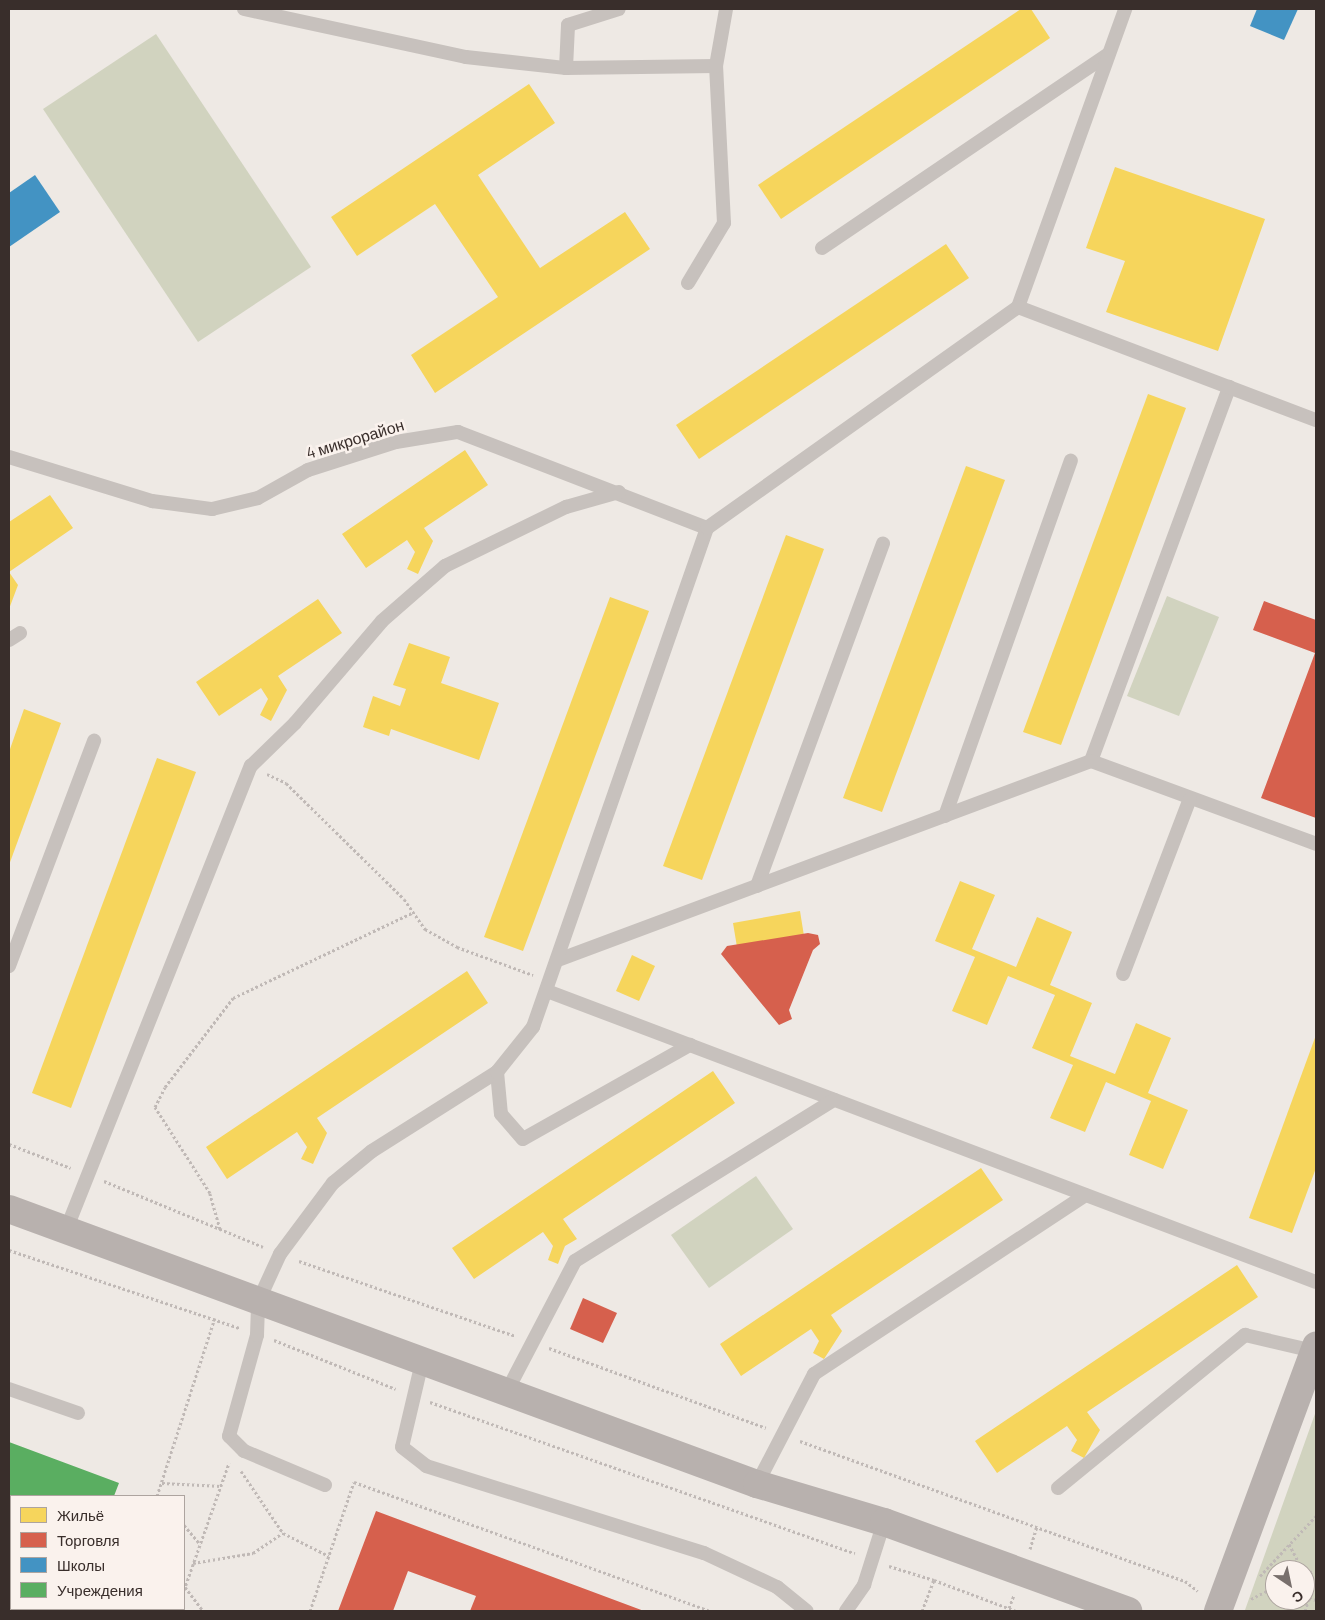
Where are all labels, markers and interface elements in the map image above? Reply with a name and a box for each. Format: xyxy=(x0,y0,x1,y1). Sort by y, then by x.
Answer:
street label: 4 микрорайон xyxy=(304,415,406,463)
legend xyxy=(10,1495,185,1610)
text: Жильё xyxy=(57,1506,104,1524)
text: Торговля xyxy=(57,1531,120,1549)
text: Школы xyxy=(57,1556,105,1574)
north arrow xyxy=(1265,1560,1315,1610)
text: Учреждения xyxy=(57,1581,143,1599)
text: С xyxy=(1289,1587,1307,1607)

